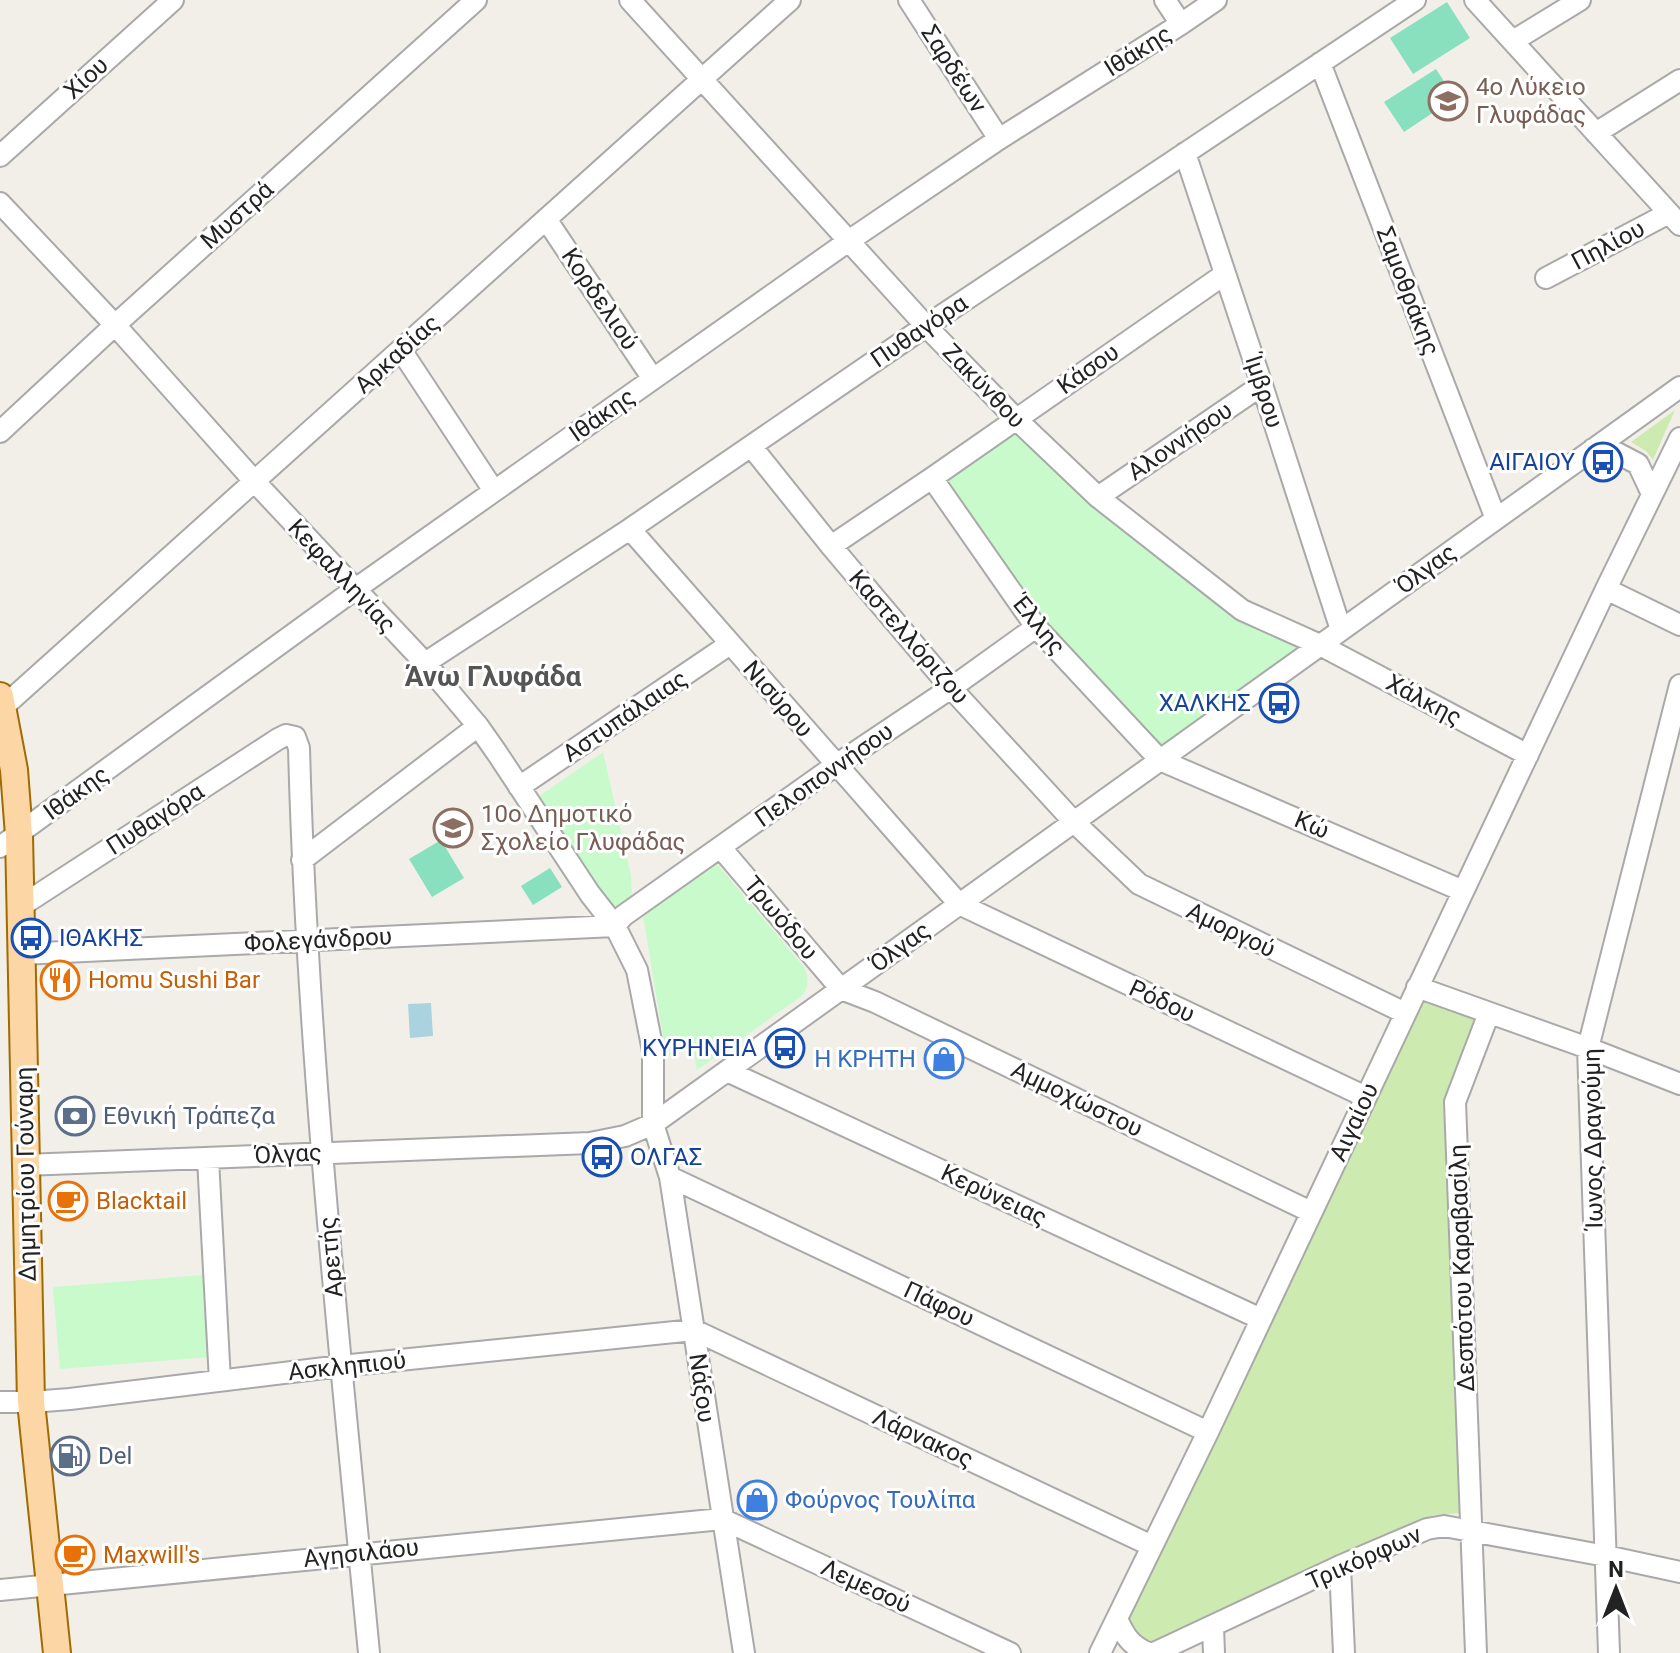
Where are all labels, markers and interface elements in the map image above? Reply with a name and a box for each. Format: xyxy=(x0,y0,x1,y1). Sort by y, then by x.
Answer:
street label: Σαρδέων xyxy=(915,20,993,118)
street label: Ιθάκης xyxy=(1099,20,1177,82)
street label: Χίου xyxy=(58,51,114,105)
place label: 4ο Λύκειο Γλυφάδας xyxy=(1476,73,1586,129)
school or university icon: 4ο Λύκειο Γλυφάδας xyxy=(1427,80,1469,122)
street label: Μυστρά xyxy=(195,175,279,255)
street label: Πηλίου xyxy=(1567,214,1649,276)
street label: Σαμοθράκης xyxy=(1371,223,1445,359)
street label: Κορδελιού xyxy=(556,243,644,355)
street label: Πυθαγόρα xyxy=(865,288,973,373)
street label: Αρκαδίας xyxy=(349,309,445,399)
street label: Ζακύνθου xyxy=(937,338,1031,434)
street label: Κάσου xyxy=(1052,338,1124,400)
street label: Ίμβρου xyxy=(1238,349,1289,431)
street label: Ιθάκης xyxy=(564,382,640,448)
street label: Αλοννήσου xyxy=(1122,396,1238,486)
bus stop icon: ΑΙΓΑΙΟΥ xyxy=(1582,441,1624,483)
place label: ΑΙΓΑΙΟΥ xyxy=(1489,448,1576,476)
street label: Κεφαλληνίας xyxy=(282,513,402,639)
street label: Όλγας xyxy=(1390,538,1462,601)
street label: Καστελλόριζου xyxy=(843,564,975,710)
street label: Έλλης xyxy=(1005,588,1071,660)
street label: Νισύρου xyxy=(737,655,819,743)
district label: Άνω Γλυφάδα xyxy=(405,660,582,693)
street label: Αστυπάλαιας xyxy=(558,664,692,768)
street label: Χάλκης xyxy=(1381,669,1467,731)
bus stop icon: ΧΑΛΚΗΣ xyxy=(1258,682,1300,724)
place label: ΧΑΛΚΗΣ xyxy=(1159,689,1251,717)
street label: Πελοποννήσου xyxy=(750,717,898,833)
street label: Ιθάκης xyxy=(38,760,114,826)
street label: Πυθαγόρα xyxy=(101,777,209,861)
place label: 10o Δημοτικό Σχολείο Γλυφάδας xyxy=(481,800,686,856)
street label: Κώ xyxy=(1291,805,1333,845)
school or university icon: 10o Δημοτικό Σχολείο Γλυφάδας xyxy=(432,807,474,849)
street label: Τρωόδου xyxy=(738,871,824,965)
street label: Αμοργού xyxy=(1182,897,1280,963)
street label: Όλγας xyxy=(864,916,936,979)
bus stop icon: ΙΘΑΚΗΣ xyxy=(10,917,52,959)
street label: Φολεγάνδρου xyxy=(243,922,393,958)
place label: ΙΘΑΚΗΣ xyxy=(59,924,143,952)
restaurant icon: Homu Sushi Bar xyxy=(39,959,81,1001)
place label: Homu Sushi Bar xyxy=(88,966,260,994)
street label: Ρόδου xyxy=(1125,974,1199,1028)
bus stop icon: ΚΥΡΗΝΕΙΑ xyxy=(764,1027,806,1069)
place label: ΚΥΡΗΝΕΙΑ xyxy=(642,1034,757,1062)
shop icon: Η ΚΡΗΤΗ xyxy=(923,1038,965,1080)
place label: Η ΚΡΗΤΗ xyxy=(814,1045,916,1073)
street label: Ίωνος Δραγούμη xyxy=(1577,1048,1609,1232)
street label: Αμμοχώστου xyxy=(1007,1055,1147,1143)
street label: Δημητρίου Γούναρη xyxy=(10,1066,42,1282)
street label: Αιγαίου xyxy=(1324,1078,1384,1166)
bank icon: Εθνική Τράπεζα xyxy=(54,1095,96,1137)
place label: Εθνική Τράπεζα xyxy=(103,1102,276,1130)
bus stop icon: ΟΛΓΑΣ xyxy=(581,1136,623,1178)
street label: Όλγας xyxy=(253,1138,322,1170)
place label: ΟΛΓΑΣ xyxy=(630,1143,702,1171)
street label: Δεσπότου Καραβασίλη xyxy=(1444,1144,1480,1392)
street label: Κερύνειας xyxy=(937,1158,1051,1232)
cafe icon: Blacktail xyxy=(47,1180,89,1222)
place label: Blacktail xyxy=(96,1187,187,1215)
street label: Αρετής xyxy=(314,1215,348,1299)
street label: Πάφου xyxy=(899,1276,979,1332)
street label: Ασκληπιού xyxy=(287,1346,407,1386)
street label: Νάξου xyxy=(683,1352,721,1424)
street label: Λάρνακος xyxy=(868,1403,978,1473)
fuel station icon: Del xyxy=(49,1435,91,1477)
place label: Del xyxy=(98,1442,132,1470)
shop icon: Φούρνος Τουλίπα xyxy=(736,1479,778,1521)
place label: Φούρνος Τουλίπα xyxy=(785,1486,976,1514)
street label: Τρικόρφων xyxy=(1302,1520,1426,1596)
street label: Αγησιλάου xyxy=(302,1533,420,1573)
cafe icon: Maxwill's xyxy=(54,1534,96,1576)
place label: Maxwill's xyxy=(103,1541,200,1569)
north arrow xyxy=(1576,1549,1656,1629)
street label: Λεμεσού xyxy=(817,1553,915,1619)
text: N xyxy=(1608,1557,1624,1582)

